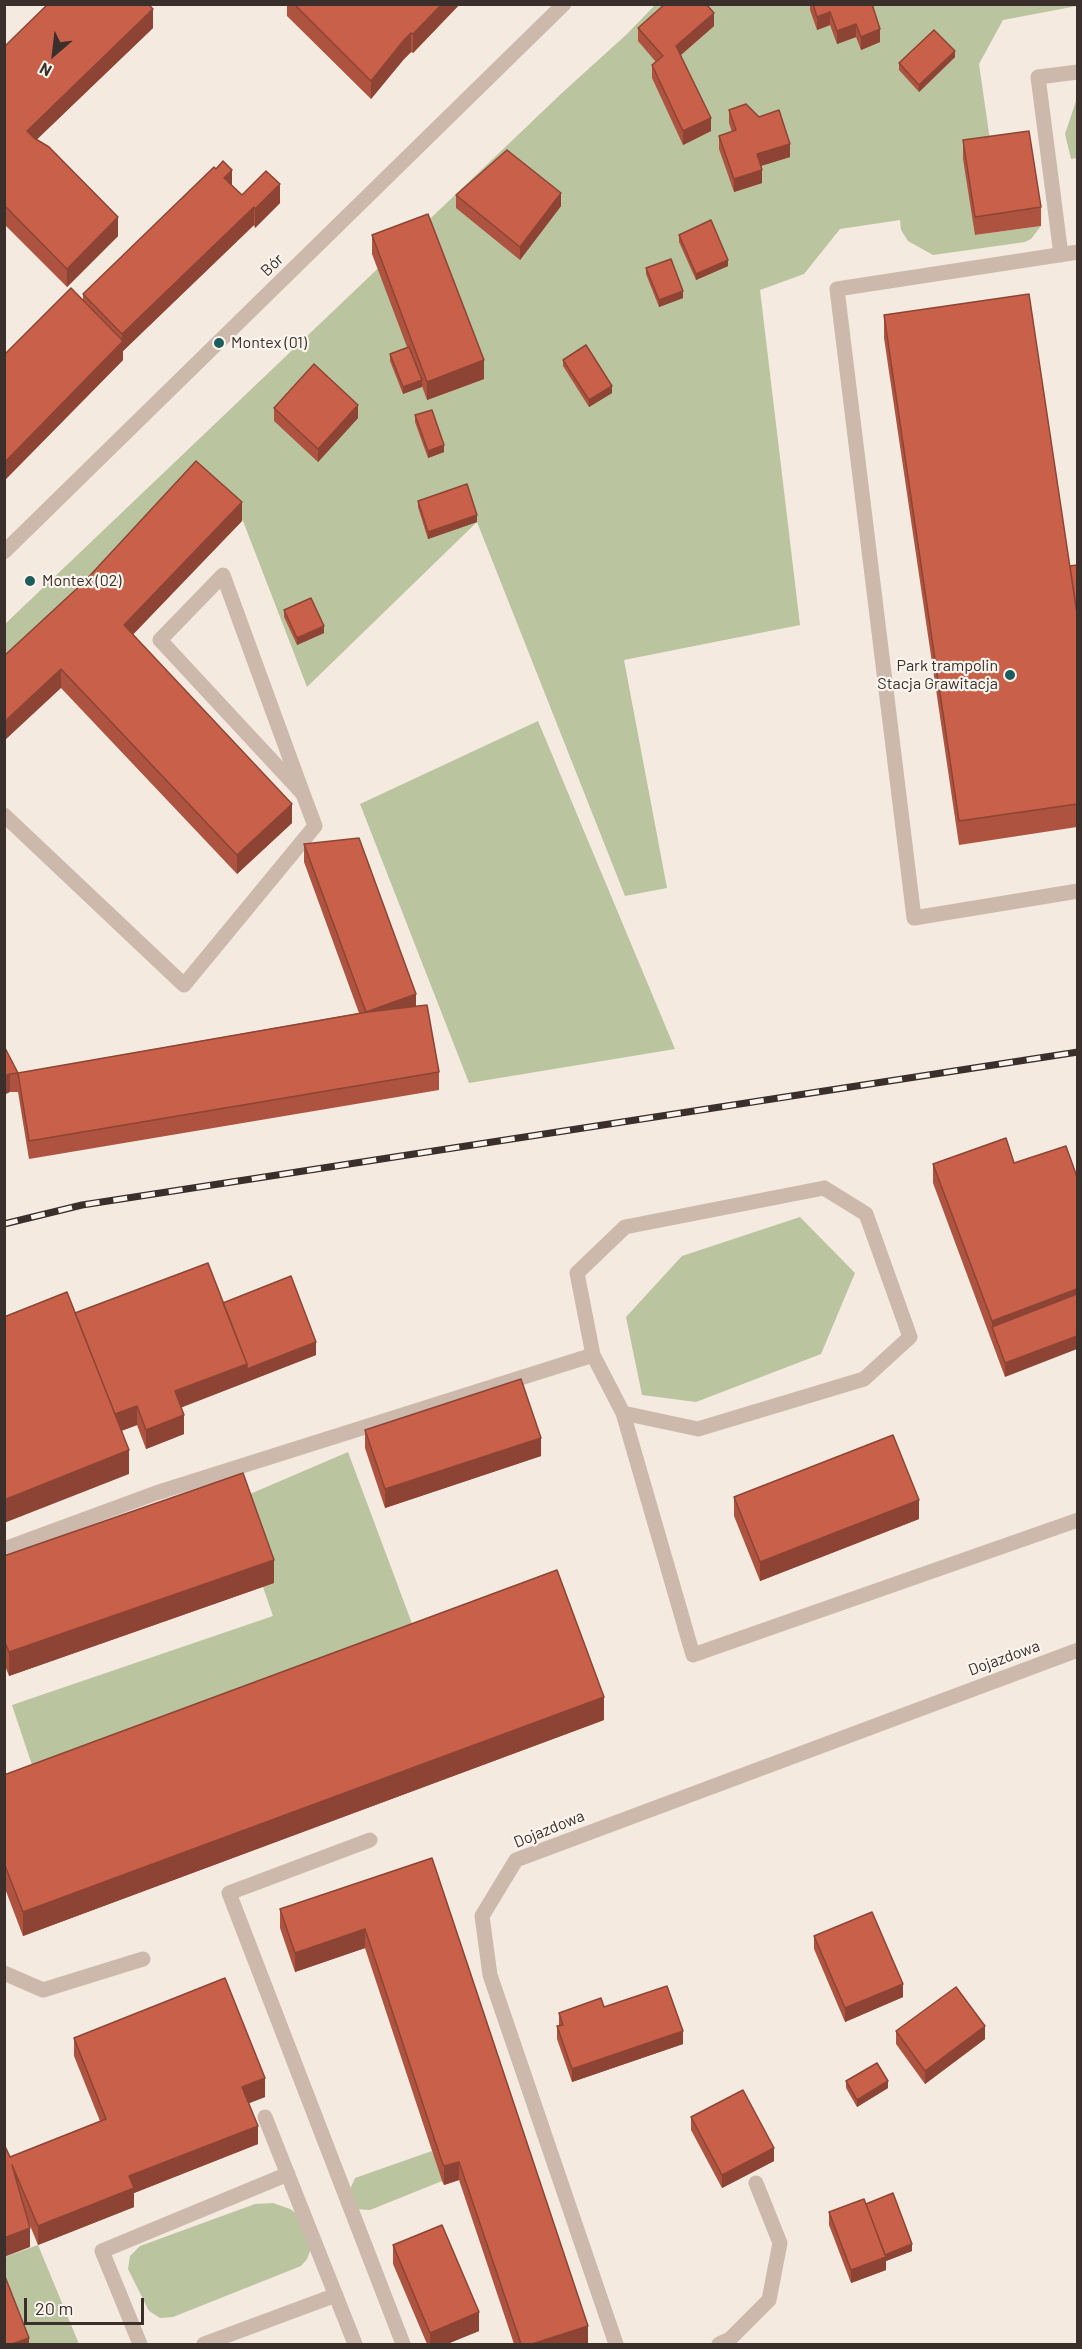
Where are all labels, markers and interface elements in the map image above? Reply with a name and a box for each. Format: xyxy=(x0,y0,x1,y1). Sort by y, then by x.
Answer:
north arrow xyxy=(24,24,84,84)
text: N xyxy=(36,59,54,81)
street label: Bór xyxy=(257,250,287,280)
place label: Montex (01) xyxy=(231,333,307,353)
marker: Montex (01) xyxy=(212,336,226,350)
place label: Montex (02) xyxy=(42,571,121,591)
marker: Montex (02) xyxy=(23,574,37,588)
place label: Park trampolin Stacja Grawitacja xyxy=(877,656,998,694)
marker: Park trampolin Stacja Grawitacja xyxy=(1003,668,1017,682)
street label: Dojazdowa xyxy=(966,1636,1042,1680)
street label: Dojazdowa xyxy=(511,1806,587,1852)
scale bar xyxy=(27,2286,147,2324)
text: 20 m xyxy=(35,2297,73,2319)

